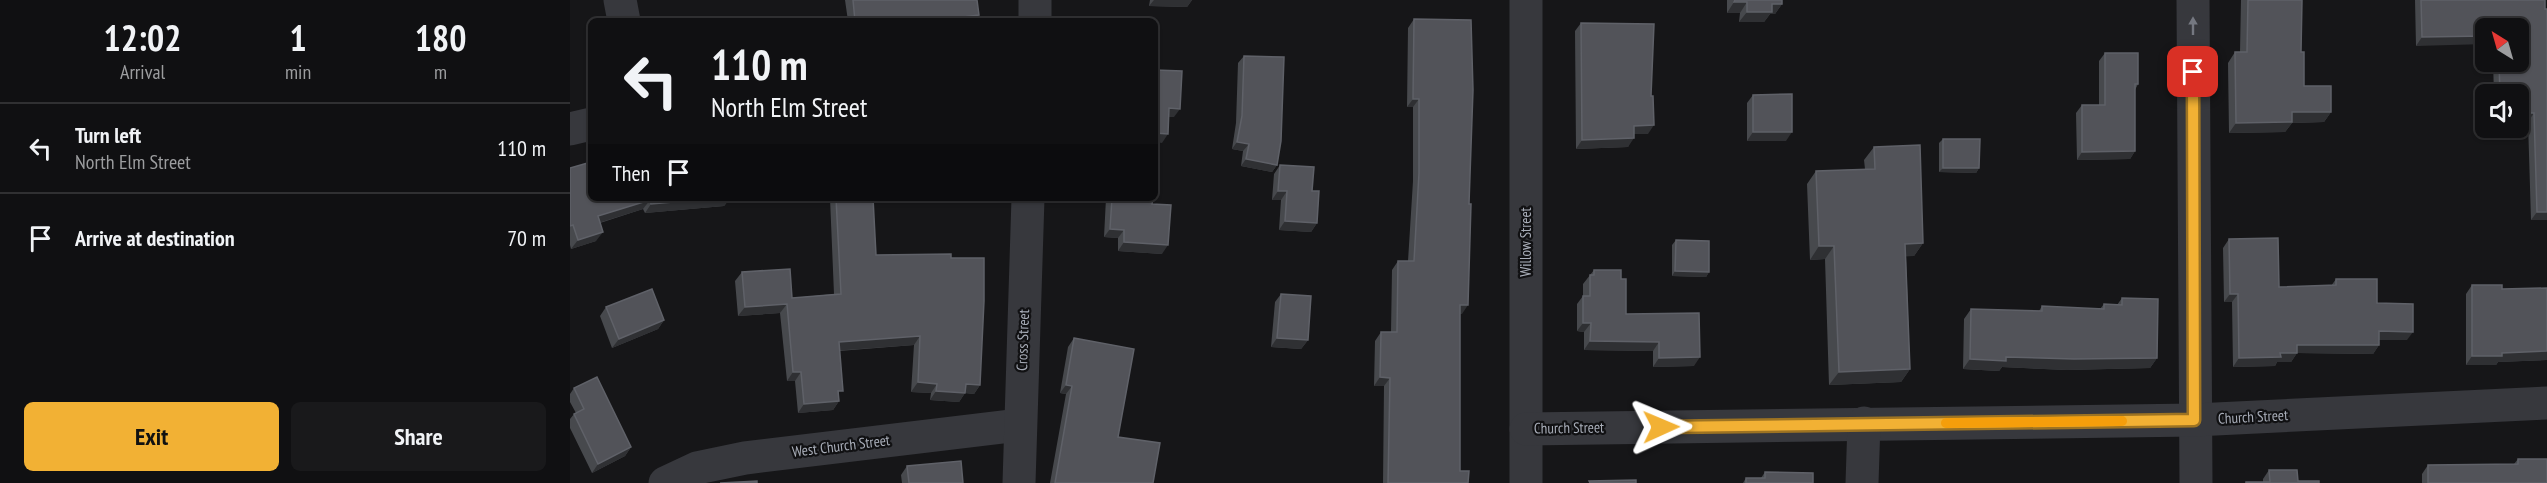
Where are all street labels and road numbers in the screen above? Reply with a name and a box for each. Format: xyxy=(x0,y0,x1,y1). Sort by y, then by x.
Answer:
street label: Willow Street xyxy=(1516,207,1535,277)
street label: Cross Street xyxy=(1012,309,1033,371)
street label: Church Street xyxy=(2217,405,2289,428)
street label: Church Street xyxy=(1534,417,1604,438)
street label: West Church Street xyxy=(791,430,891,461)

